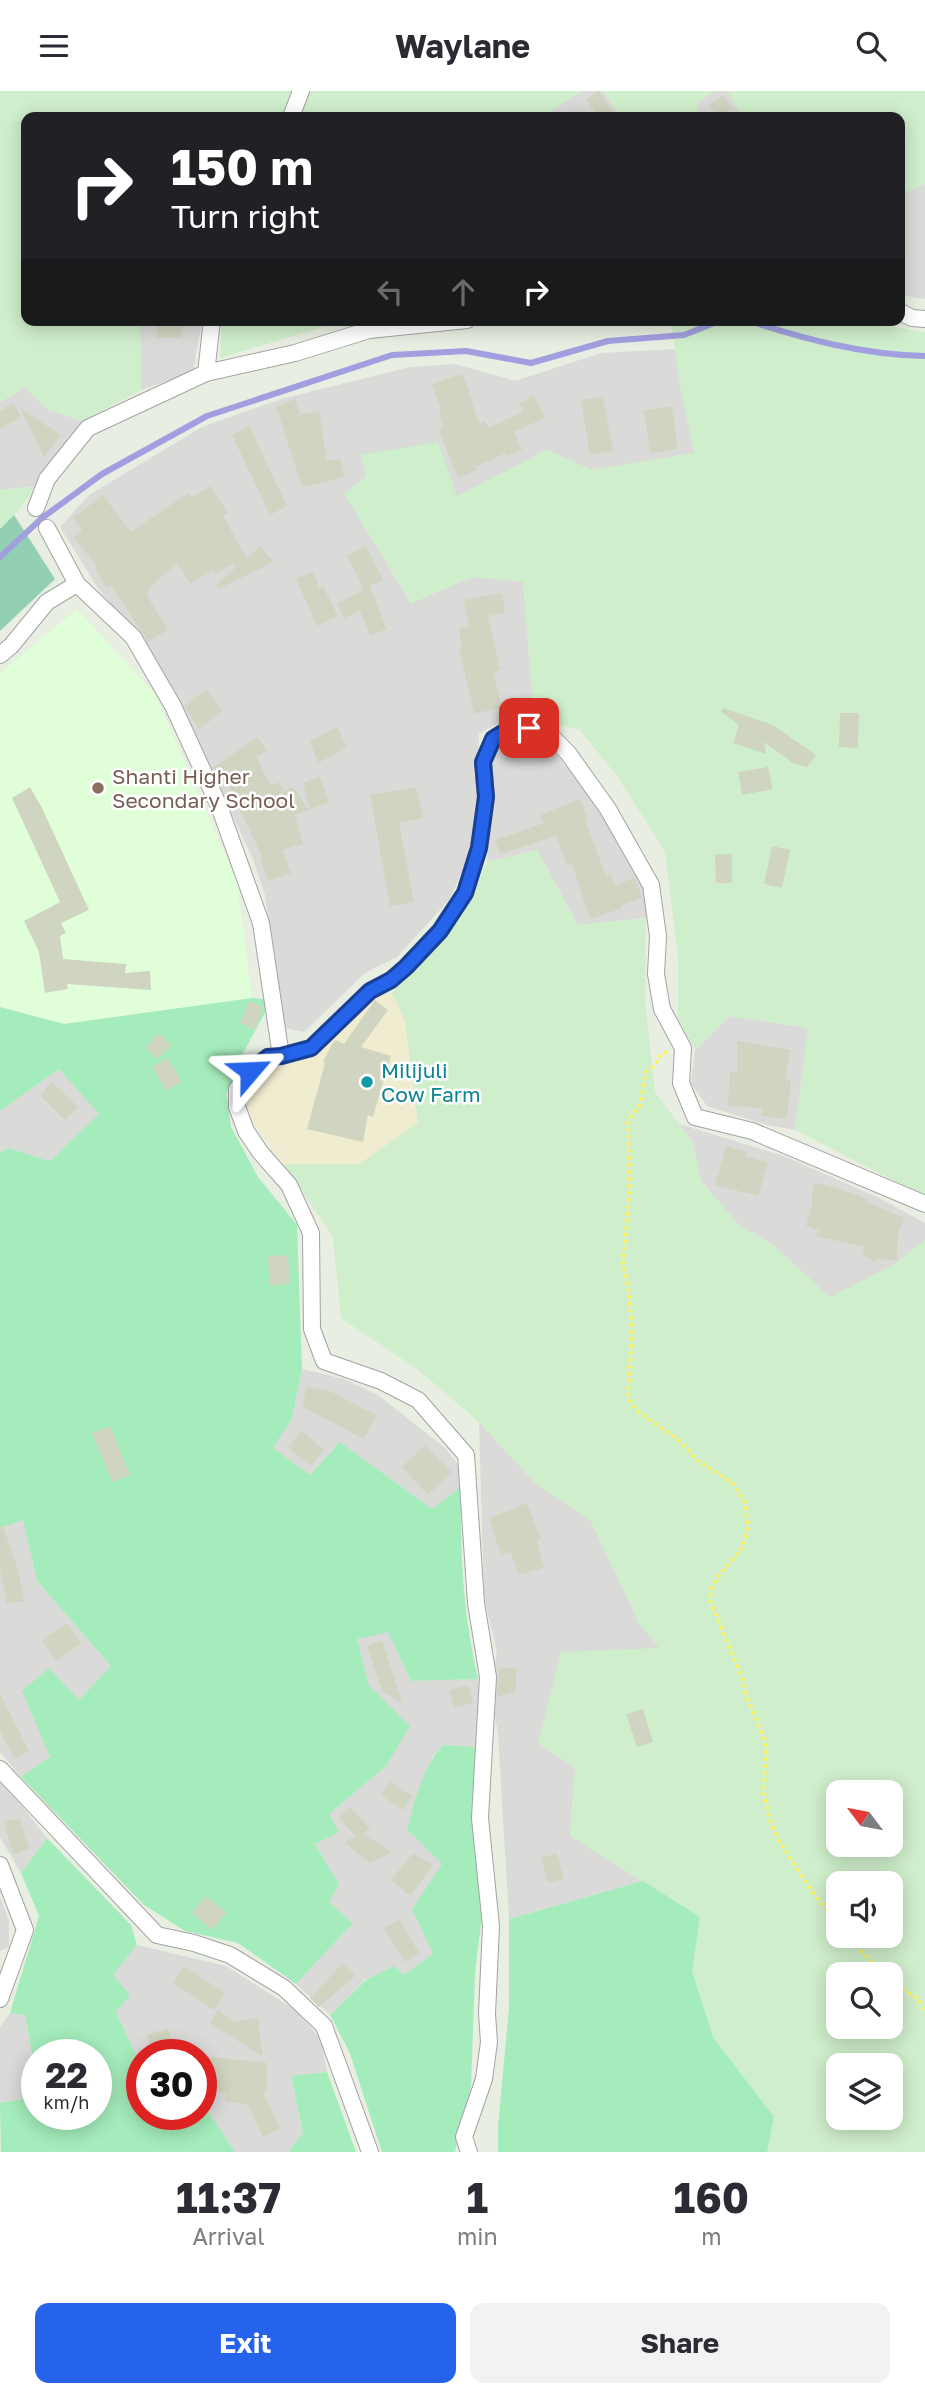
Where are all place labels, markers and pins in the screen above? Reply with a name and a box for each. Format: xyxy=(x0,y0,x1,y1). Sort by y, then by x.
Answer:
pin xyxy=(499,698,559,758)
place label: Shanti Higher Secondary School xyxy=(112,763,295,813)
marker: Shanti Higher Secondary School xyxy=(90,780,106,796)
place label: Milijuli Cow Farm xyxy=(381,1057,481,1107)
marker: Milijuli Cow Farm xyxy=(359,1074,375,1090)

